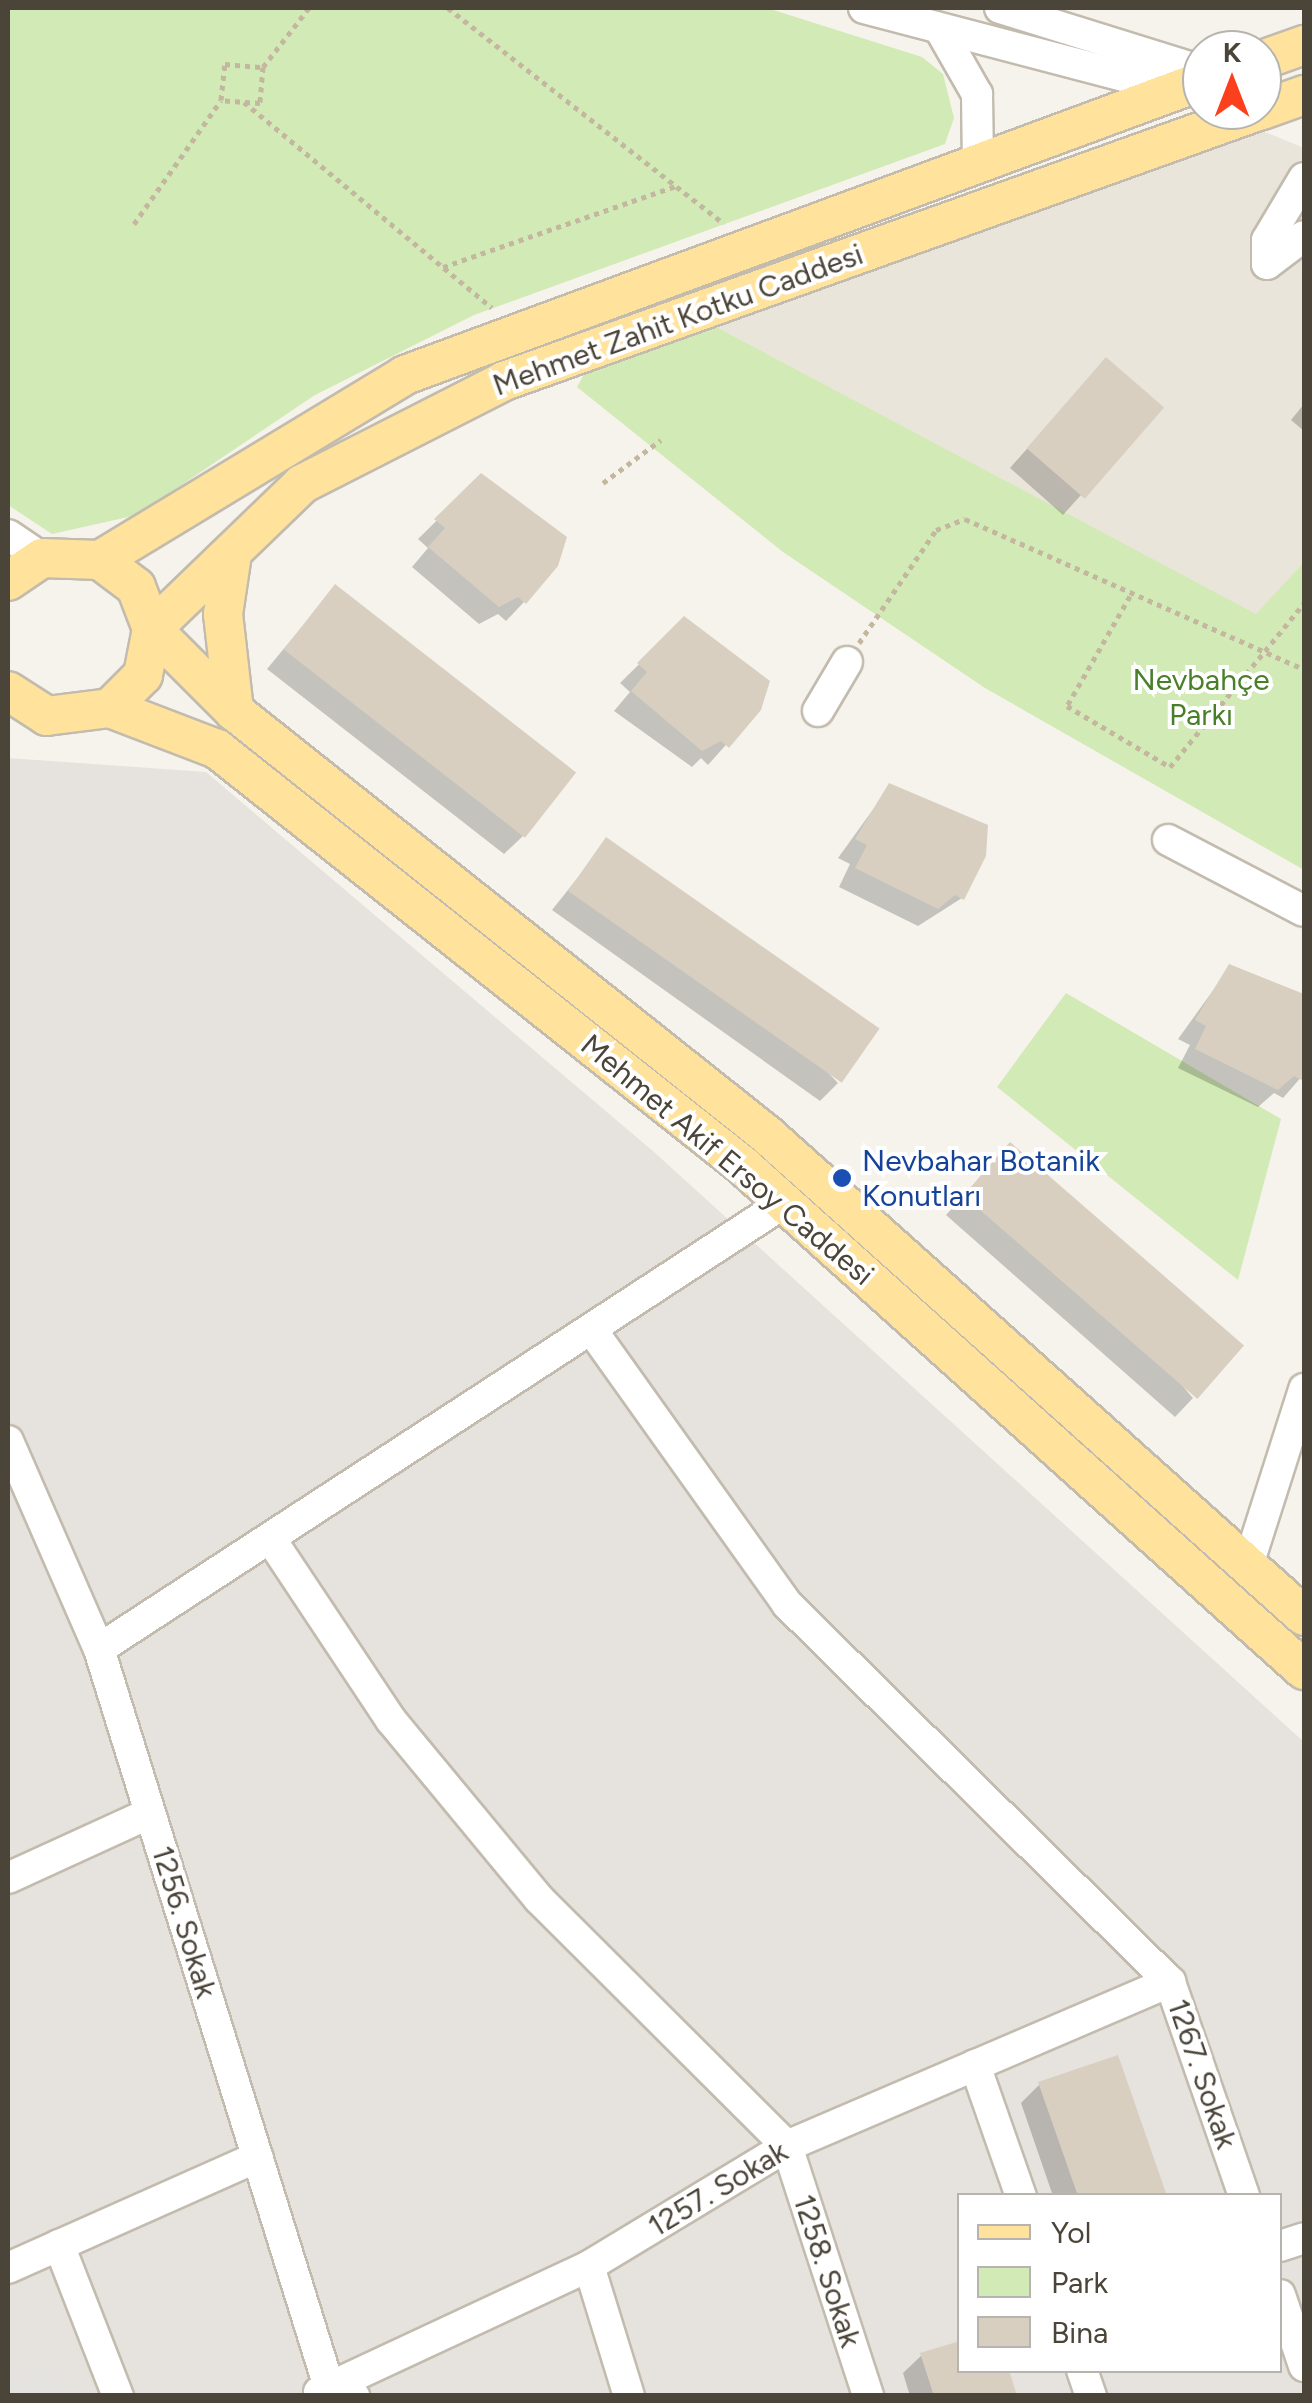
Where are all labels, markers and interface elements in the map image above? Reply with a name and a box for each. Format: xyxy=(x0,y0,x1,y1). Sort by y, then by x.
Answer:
north arrow xyxy=(1182,30,1282,130)
text: K xyxy=(1223,35,1241,69)
street label: Mehmet Zahit Kotku Caddesi xyxy=(488,236,868,404)
park label: Nevbahçe Parkı xyxy=(1132,662,1270,732)
street label: Mehmet Akif Ersoy Caddesi xyxy=(573,1027,881,1293)
place label: Nevbahar Botanik Konutları xyxy=(862,1143,1100,1214)
marker: Nevbahar Botanik Konutları xyxy=(831,1167,853,1189)
street label: 1256. Sokak xyxy=(144,1842,224,2002)
street label: 1267. Sokak xyxy=(1160,1994,1244,2154)
street label: 1257. Sokak xyxy=(642,2133,794,2245)
street label: 1258. Sokak xyxy=(785,2190,869,2352)
legend xyxy=(957,2193,1282,2373)
text: Yol xyxy=(1051,2214,1091,2251)
text: Park xyxy=(1051,2264,1108,2301)
text: Bina xyxy=(1051,2314,1108,2351)

